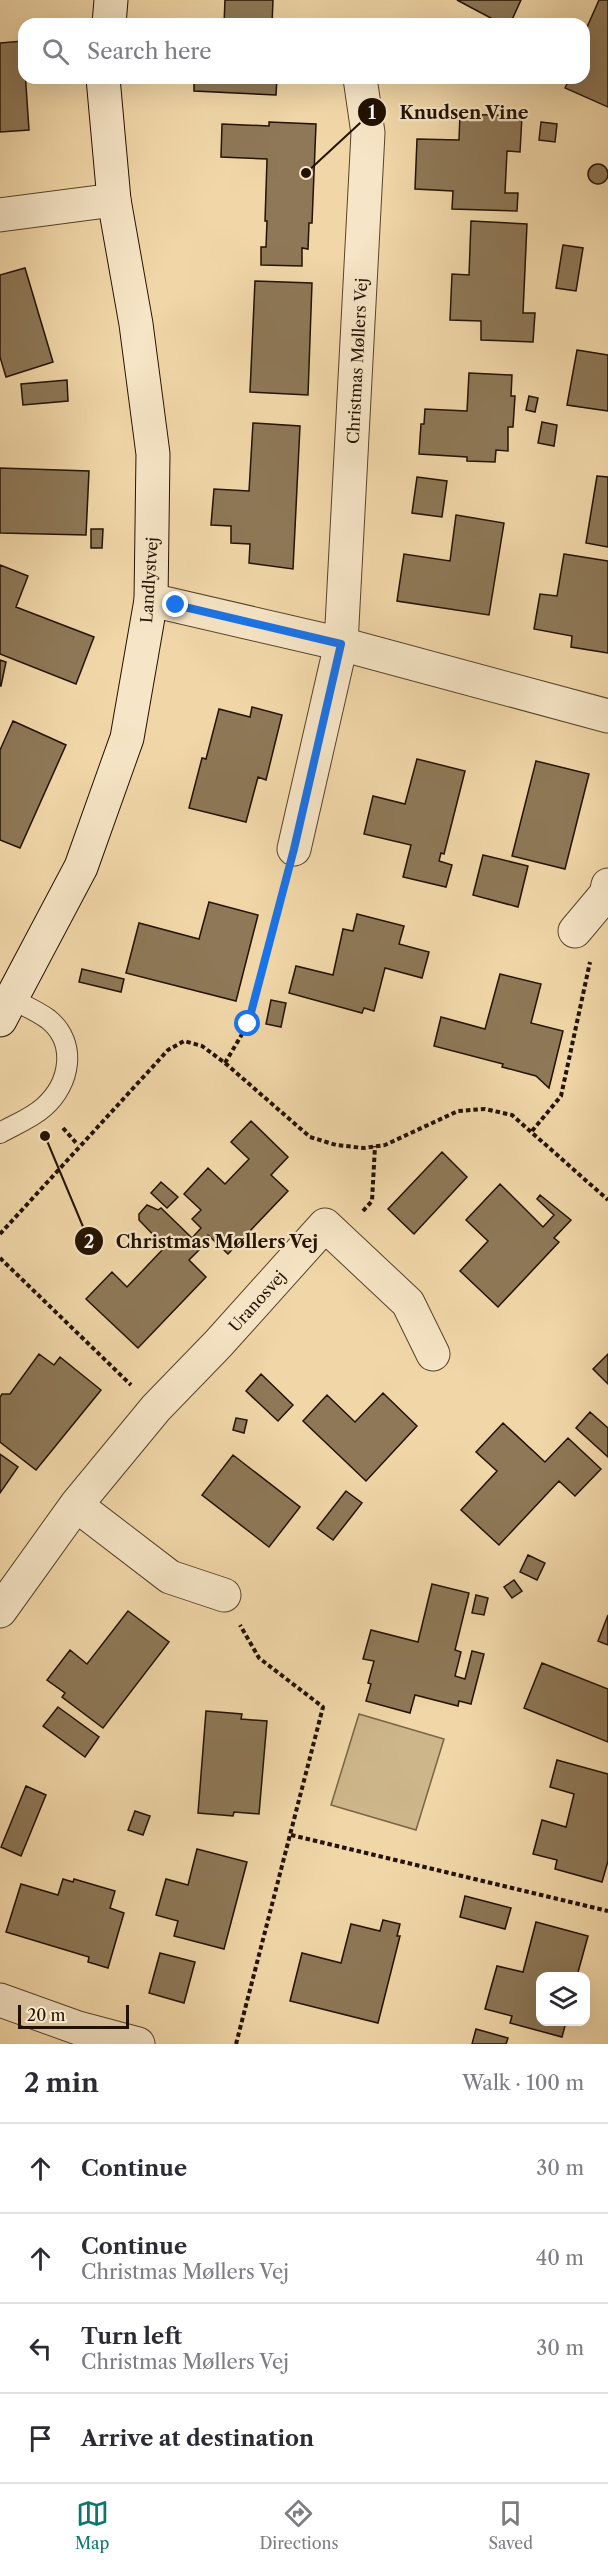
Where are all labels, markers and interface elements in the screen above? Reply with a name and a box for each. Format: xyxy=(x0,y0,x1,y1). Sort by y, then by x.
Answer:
search box xyxy=(18,18,590,84)
icon: search xyxy=(39,35,72,68)
text: Search here xyxy=(87,38,212,65)
callout: Knudsen Vine xyxy=(357,94,541,130)
text: 1 xyxy=(368,102,376,124)
text: Knudsen Vine xyxy=(399,102,529,124)
street label: Christmas Møllers Vej xyxy=(343,277,371,445)
street label: Landlystvej xyxy=(136,536,162,624)
route end xyxy=(162,591,188,617)
route start xyxy=(234,1010,260,1036)
callout: Christmas Møllers Vej xyxy=(74,1223,331,1259)
text: 2 xyxy=(84,1231,94,1253)
text: Christmas Møllers Vej xyxy=(116,1231,318,1253)
street label: Uranosvej xyxy=(224,1266,290,1336)
map controls xyxy=(536,1972,590,2026)
button: layers xyxy=(536,1972,590,2026)
scale bar xyxy=(18,2002,129,2030)
text: 20 m xyxy=(27,2005,66,2025)
text: 2 min xyxy=(24,2067,99,2099)
text: Walk · 100 m xyxy=(462,2071,584,2095)
icon: ahead xyxy=(24,2152,57,2185)
text: Continue xyxy=(81,2155,187,2182)
text: 30 m xyxy=(536,2156,584,2180)
text: Continue xyxy=(81,2233,187,2260)
icon: ahead xyxy=(24,2242,57,2275)
text: 40 m xyxy=(536,2246,584,2270)
text: Christmas Møllers Vej xyxy=(81,2260,289,2284)
text: Turn left xyxy=(81,2323,182,2350)
icon: left xyxy=(24,2332,57,2365)
text: 30 m xyxy=(536,2336,584,2360)
text: Christmas Møllers Vej xyxy=(81,2350,289,2374)
icon: arrive xyxy=(24,2422,57,2455)
text: Arrive at destination xyxy=(81,2425,314,2452)
tab: Map xyxy=(75,2497,109,2553)
tab: Directions xyxy=(259,2497,338,2553)
tab: Saved xyxy=(489,2497,533,2553)

